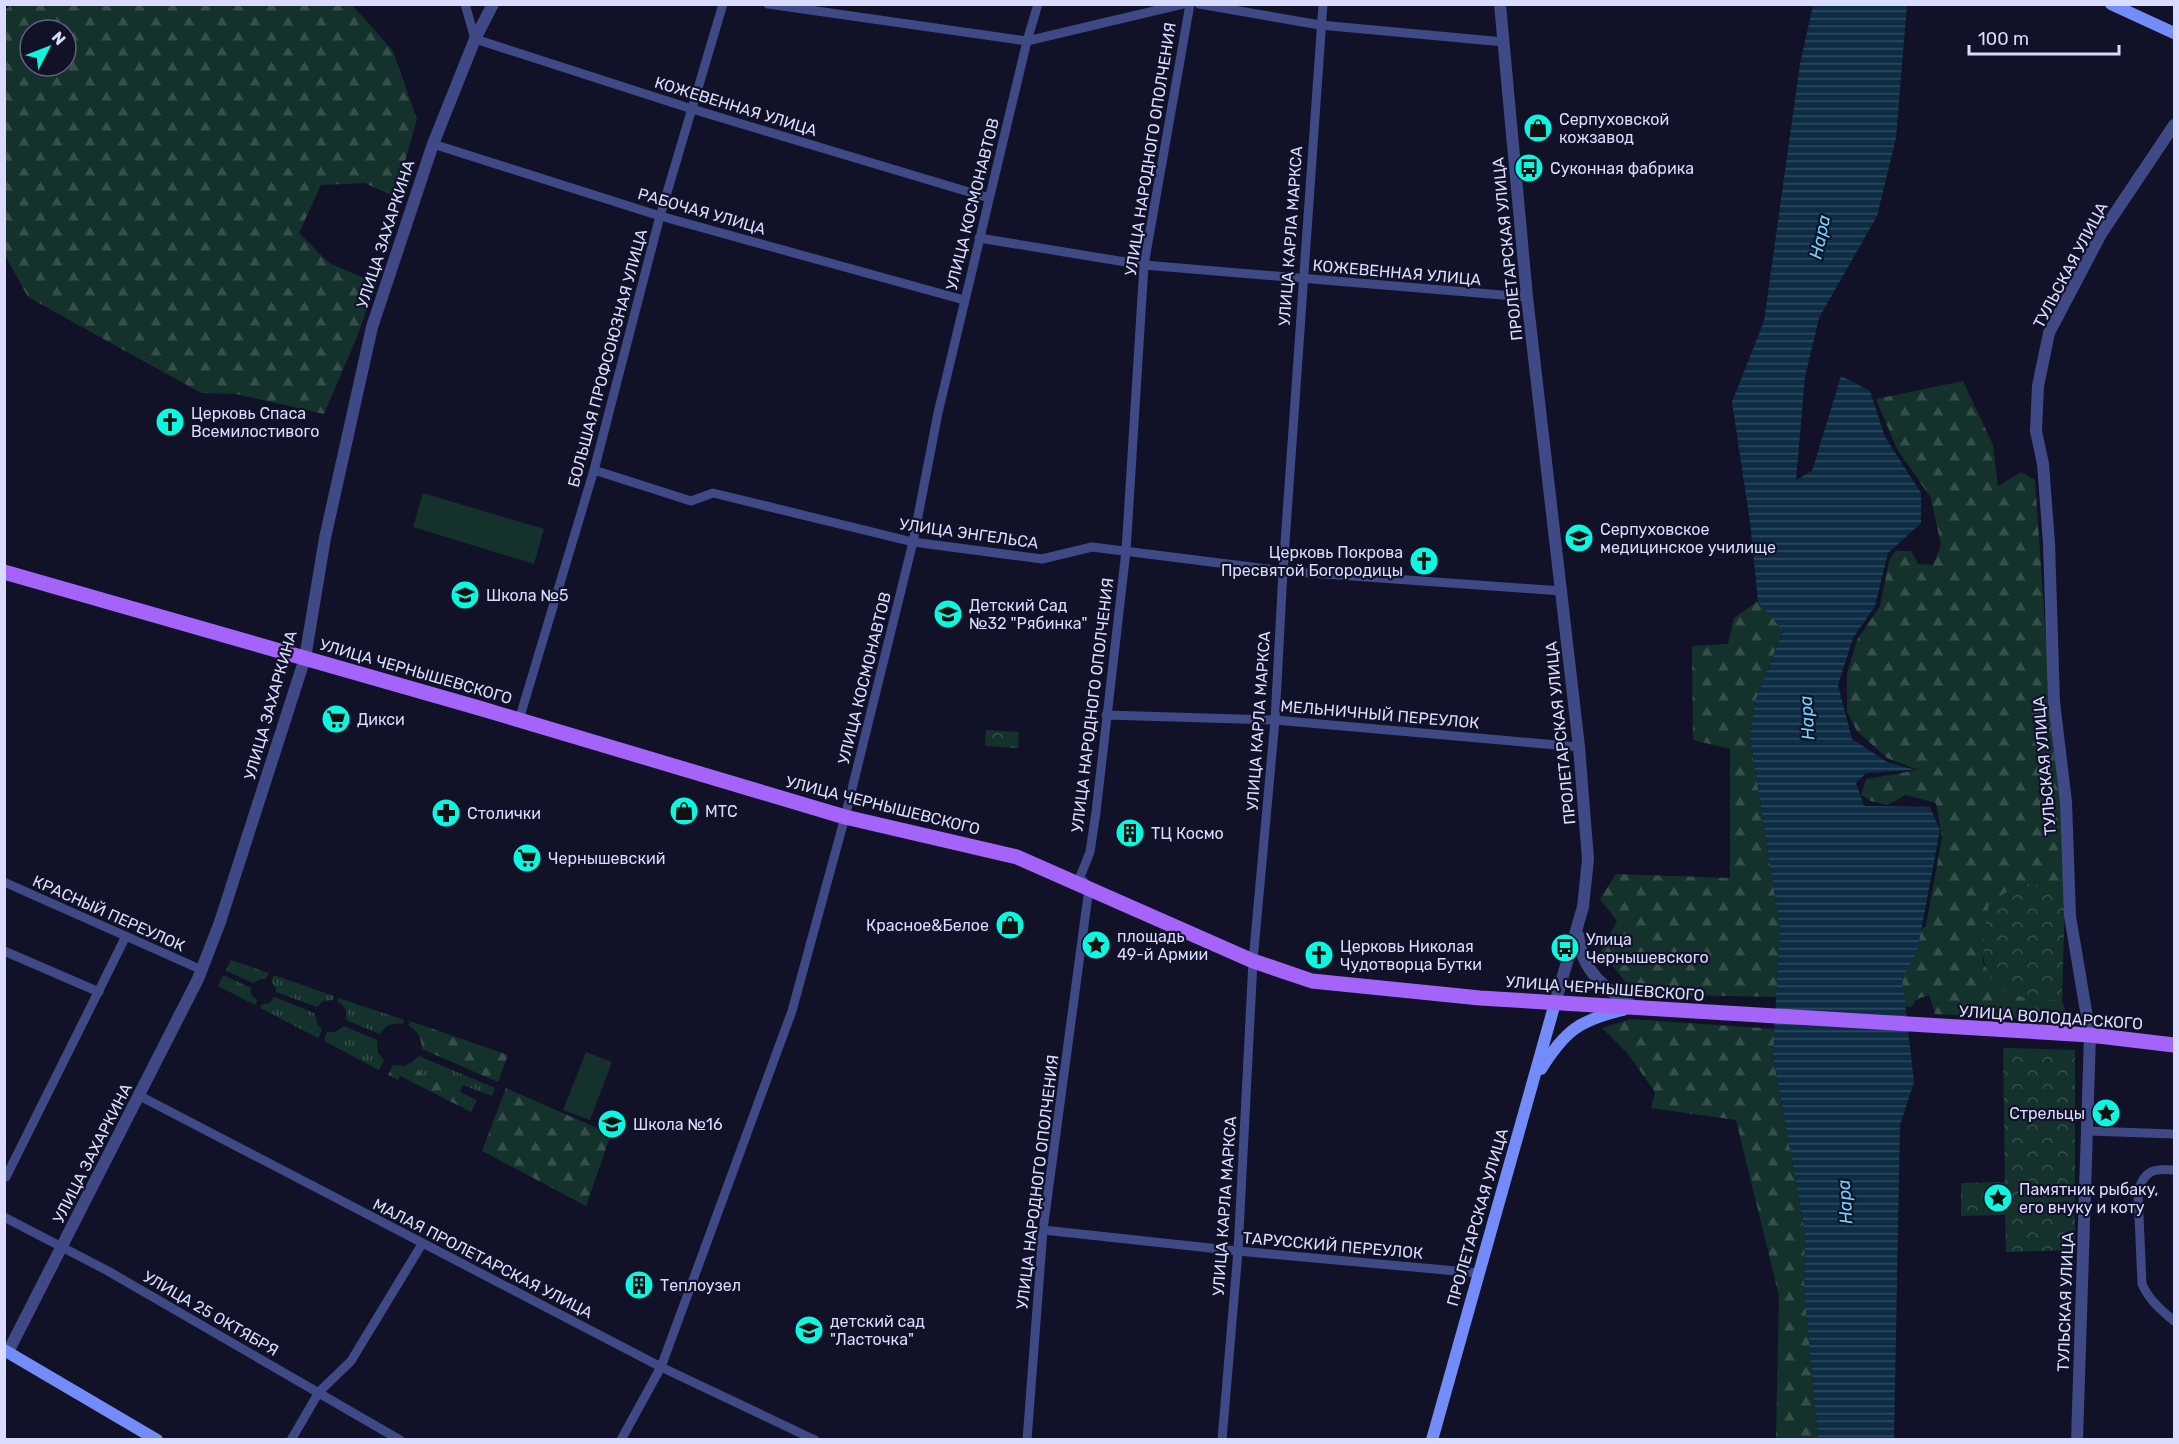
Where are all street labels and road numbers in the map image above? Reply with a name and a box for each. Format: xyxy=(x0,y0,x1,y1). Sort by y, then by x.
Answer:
street label: УЛИЦА НАРОДНОГО ОПОЛЧЕНИЯ xyxy=(1121,21,1180,277)
street label: КОЖЕВЕННАЯ УЛИЦА xyxy=(652,73,820,140)
street label: УЛИЦА КОСМОНАВТОВ xyxy=(942,116,1003,292)
street label: УЛИЦА КАРЛА МАРКСА xyxy=(1275,145,1306,327)
street label: ПРОЛЕТАРСКАЯ УЛИЦА xyxy=(1488,156,1527,342)
street label: УЛИЦА ЗАХАРКИНА xyxy=(353,157,418,311)
street label: РАБОЧАЯ УЛИЦА xyxy=(636,184,768,239)
street label: ТУЛЬСКАЯ УЛИЦА xyxy=(2029,199,2112,331)
street label: БОЛЬШАЯ ПРОФСОЮЗНАЯ УЛИЦА xyxy=(564,227,651,489)
street label: КОЖЕВЕННАЯ УЛИЦА xyxy=(1312,256,1482,289)
street label: УЛИЦА ЭНГЕЛЬСА xyxy=(898,514,1040,553)
street label: УЛИЦА НАРОДНОГО ОПОЛЧЕНИЯ xyxy=(1067,577,1118,833)
street label: УЛИЦА КОСМОНАВТОВ xyxy=(834,590,895,766)
street label: УЛИЦА ЗАХАРКИНА xyxy=(240,628,301,782)
street label: УЛИЦА КАРЛА МАРКСА xyxy=(1243,630,1274,812)
street label: УЛИЦА ЧЕРНЫШЕВСКОГО xyxy=(317,635,514,708)
street label: ПРОЛЕТАРСКАЯ УЛИЦА xyxy=(1541,640,1580,826)
street label: ТУЛЬСКАЯ УЛИЦА xyxy=(2029,695,2060,836)
street label: МЕЛЬНИЧНЫЙ ПЕРЕУЛОК xyxy=(1280,696,1480,733)
street label: УЛИЦА ЧЕРНЫШЕВСКОГО xyxy=(784,772,982,839)
street label: КРАСНЫЙ ПЕРЕУЛОК xyxy=(30,871,188,956)
street label: УЛИЦА ЧЕРНЫШЕВСКОГО xyxy=(1505,972,1705,1005)
street label: УЛИЦА ВОЛОДАРСКОГО xyxy=(1958,1002,2144,1033)
street label: УЛИЦА НАРОДНОГО ОПОЛЧЕНИЯ xyxy=(1012,1054,1063,1310)
street label: УЛИЦА ЗАХАРКИНА xyxy=(49,1080,136,1226)
street label: УЛИЦА КАРЛА МАРКСА xyxy=(1209,1115,1240,1297)
street label: ПРОЛЕТАРСКАЯ УЛИЦА xyxy=(1443,1126,1512,1308)
street label: МАЛАЯ ПРОЛЕТАРСКАЯ УЛИЦА xyxy=(370,1195,596,1322)
street label: ТАРУССКИЙ ПЕРЕУЛОК xyxy=(1242,1228,1424,1263)
street label: ТУЛЬСКАЯ УЛИЦА xyxy=(2054,1232,2077,1372)
street label: УЛИЦА 25 ОКТЯБРЯ xyxy=(140,1267,282,1360)

